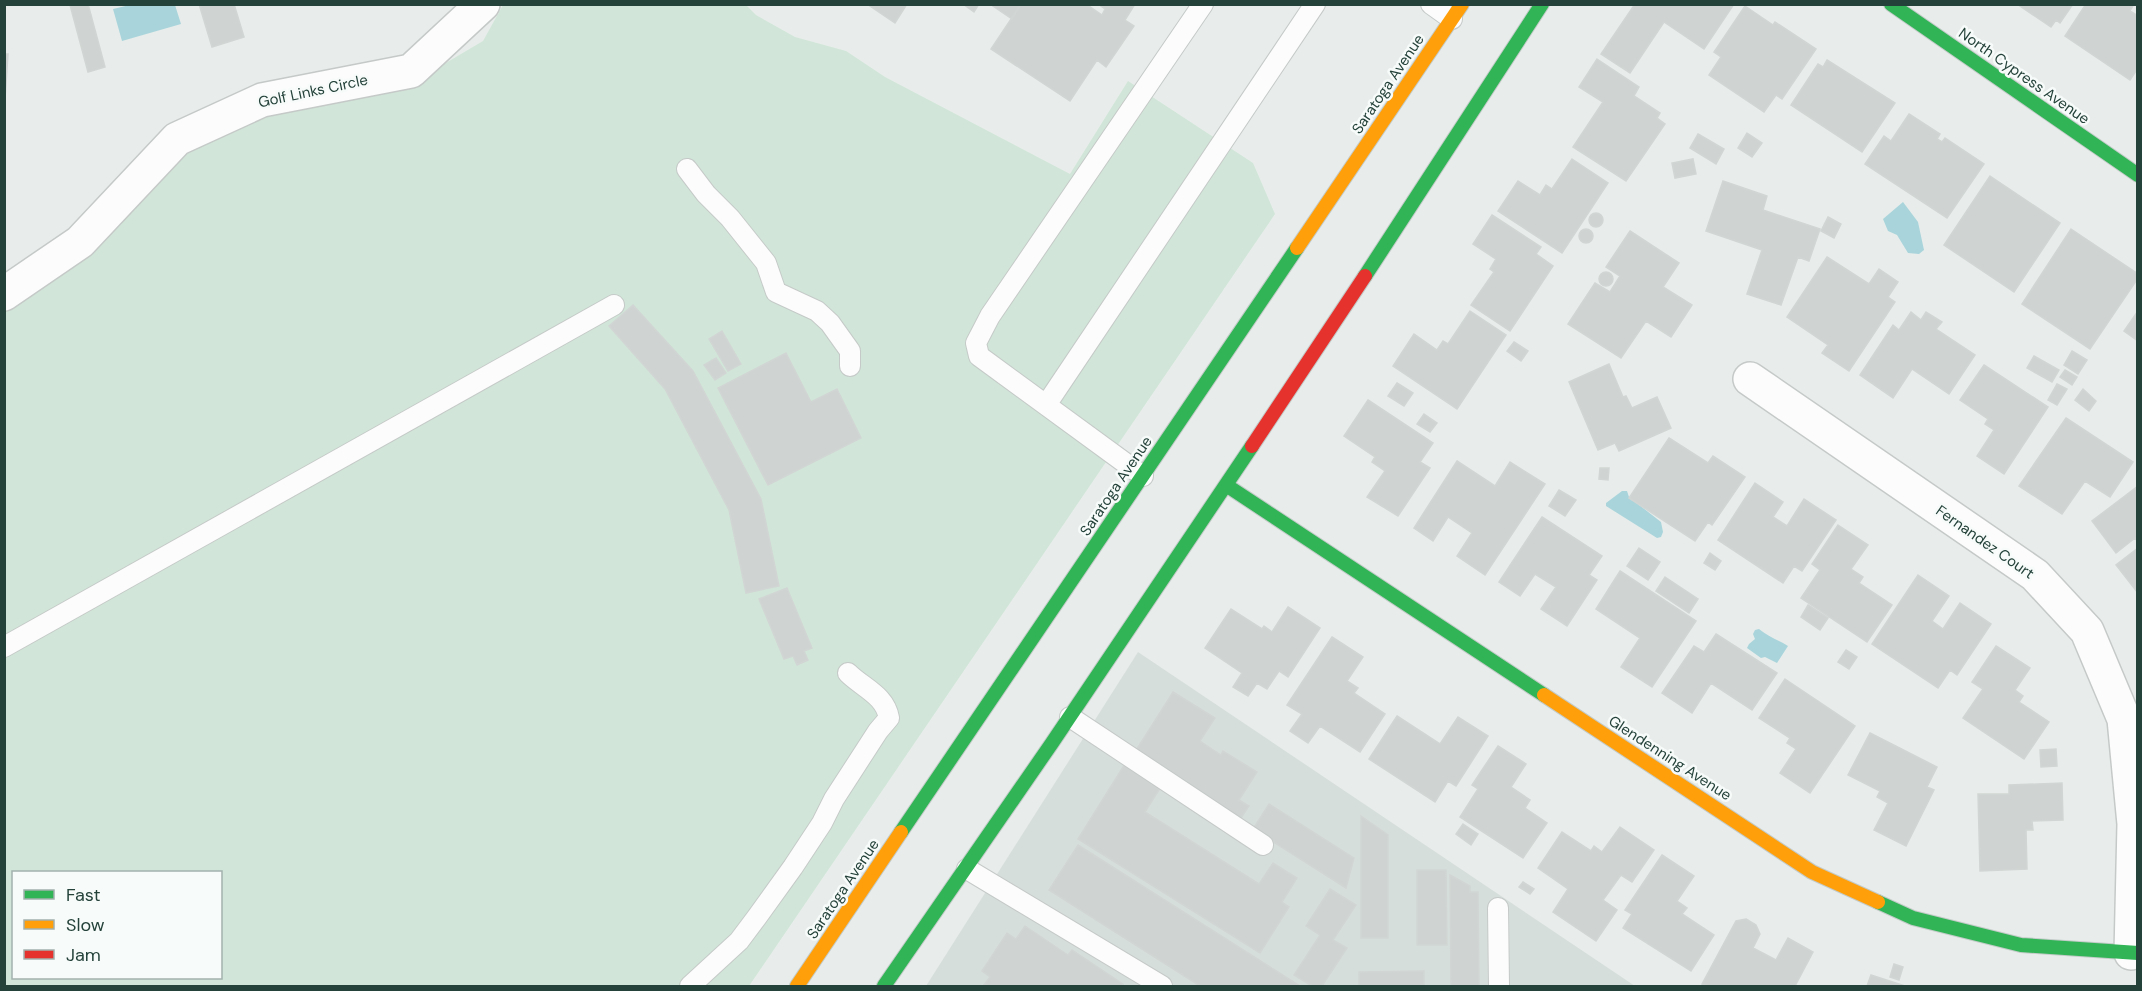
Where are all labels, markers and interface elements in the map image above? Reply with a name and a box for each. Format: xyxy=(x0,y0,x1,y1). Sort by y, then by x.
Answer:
street label: North Cypress Avenue xyxy=(1955,23,2093,129)
street label: Saratoga Avenue xyxy=(1347,30,1429,138)
street label: Golf Links Circle xyxy=(256,70,370,112)
street label: Saratoga Avenue xyxy=(1075,432,1157,540)
street label: Fernandez Court xyxy=(1932,501,2038,583)
street label: Glendenning Avenue xyxy=(1605,711,1735,805)
street label: Saratoga Avenue xyxy=(802,835,884,943)
legend xyxy=(12,871,222,979)
text: Fast xyxy=(66,883,101,907)
text: Slow xyxy=(66,913,105,937)
text: Jam xyxy=(66,943,101,967)

